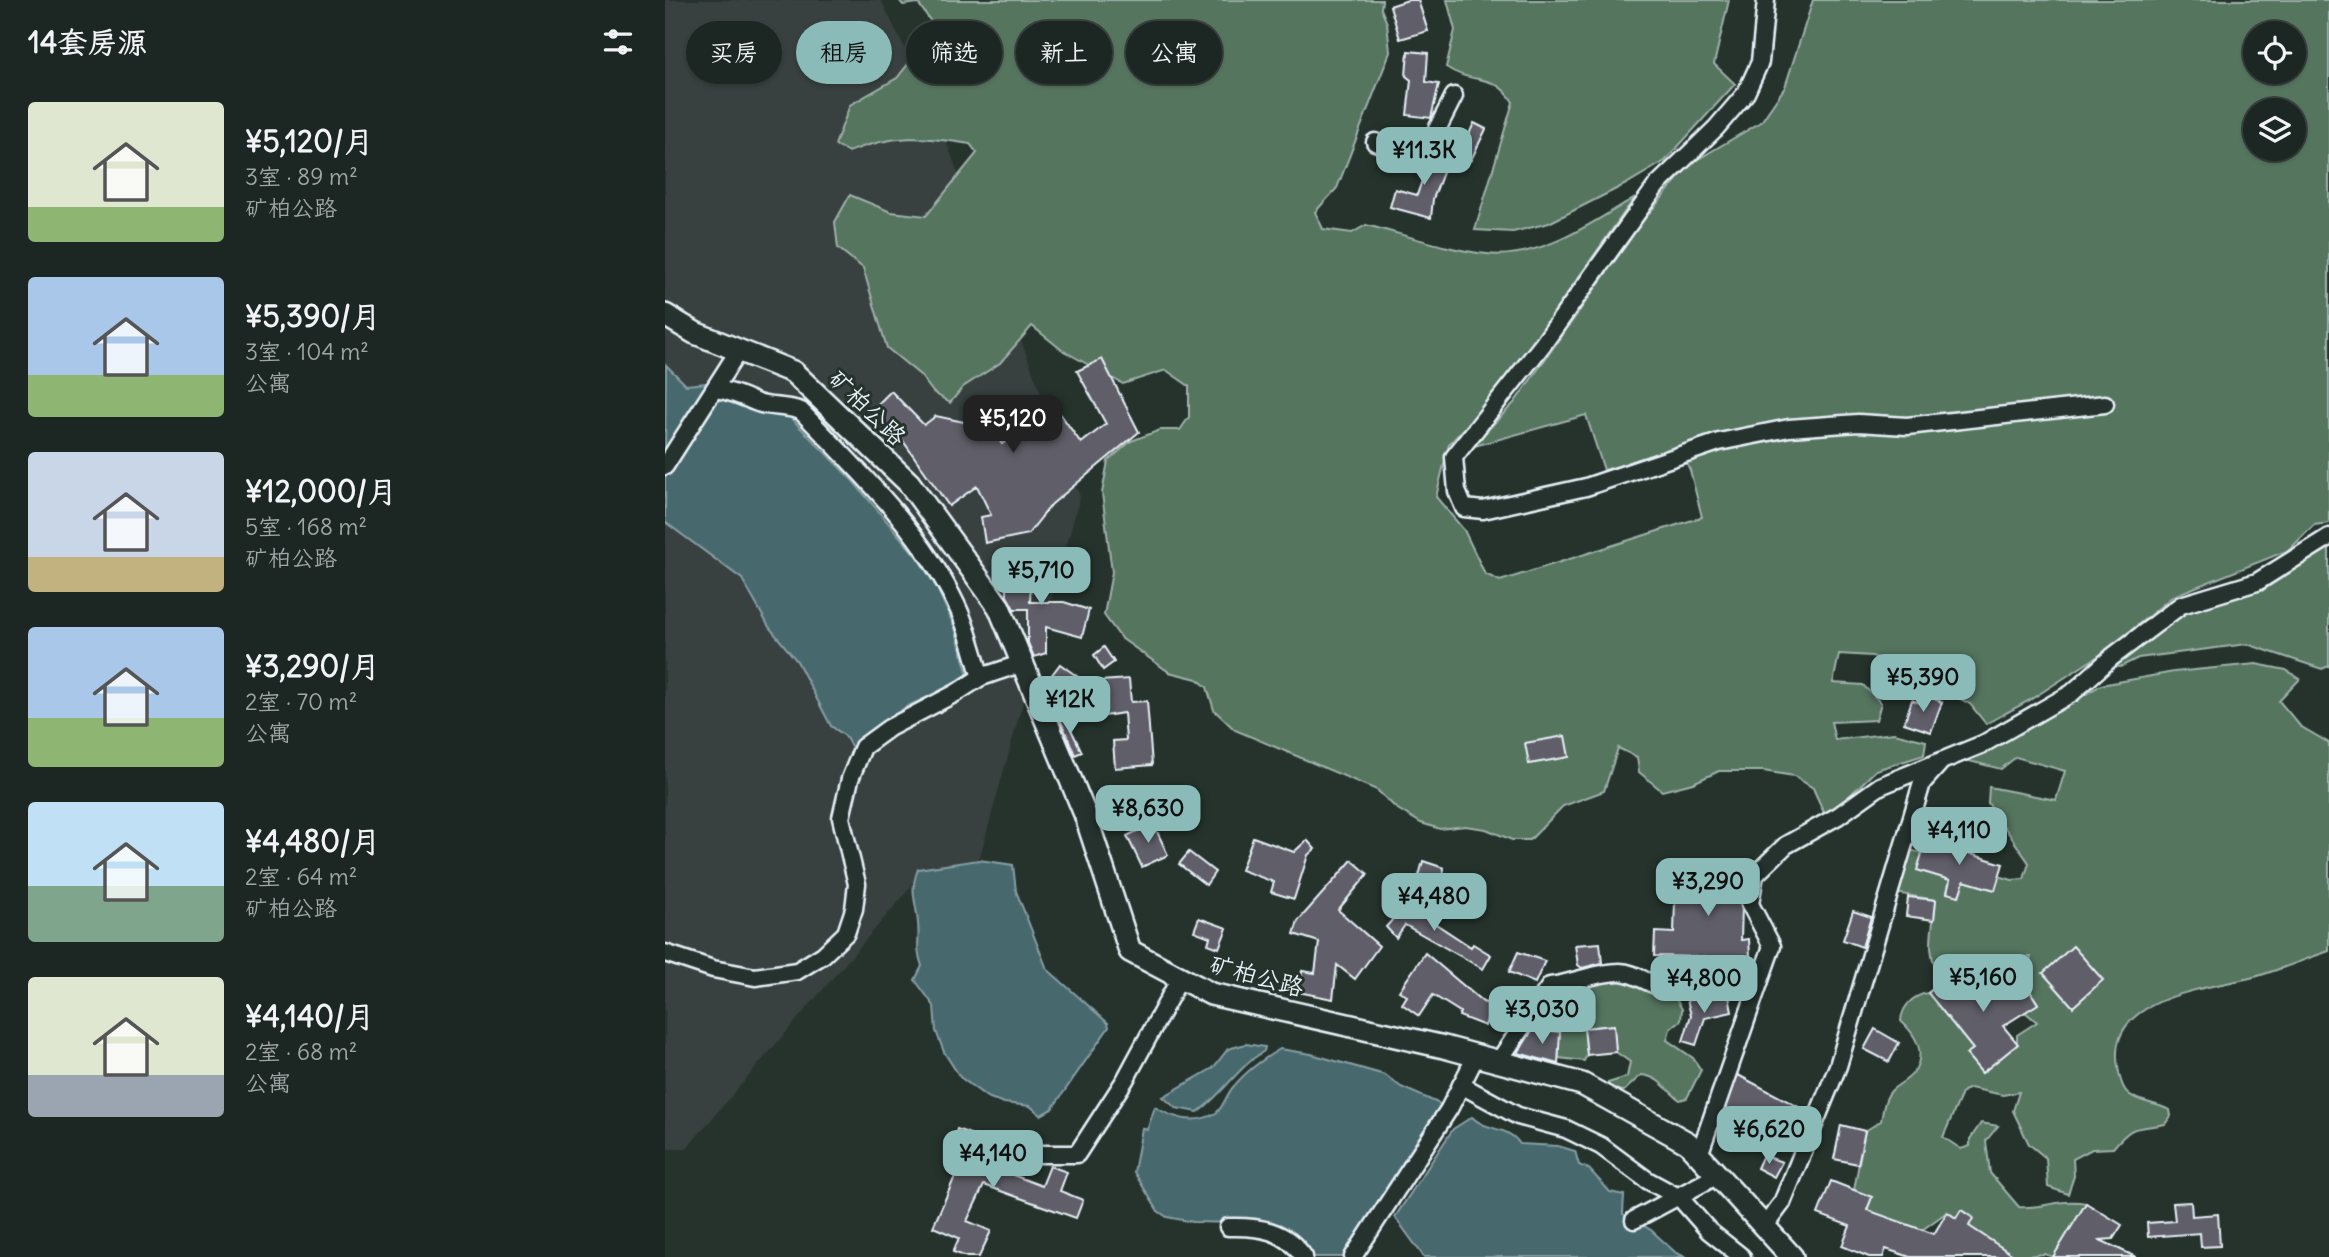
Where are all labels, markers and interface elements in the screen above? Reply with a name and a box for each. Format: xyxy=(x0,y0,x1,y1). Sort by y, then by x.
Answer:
chip: 买房 xyxy=(686,21,782,84)
chip: 租房 xyxy=(796,21,892,84)
chip: 筛选 xyxy=(906,21,1002,84)
chip: 新上 xyxy=(1016,21,1112,84)
chip: 公寓 xyxy=(1126,21,1222,84)
map controls xyxy=(2243,21,2306,161)
button: locate xyxy=(2243,21,2306,84)
text: 14套房源 xyxy=(28,23,147,61)
icon: filters xyxy=(599,23,637,61)
button: layers xyxy=(2243,98,2306,161)
text: ¥5,120/月 xyxy=(245,122,374,160)
pin: ¥11.3K xyxy=(1367,128,1481,187)
icon: home xyxy=(84,130,168,214)
text: ¥11.3K xyxy=(1392,135,1456,164)
text: 3室 · 89 m² xyxy=(245,162,358,191)
text: 矿柏公路 xyxy=(245,193,337,222)
text: ¥5,390/月 xyxy=(245,297,381,335)
icon: home xyxy=(84,305,168,389)
text: 3室 · 104 m² xyxy=(245,337,369,366)
street label: 矿柏公路 xyxy=(823,363,913,451)
text: 公寓 xyxy=(245,368,291,397)
pin: ¥5,120 xyxy=(956,396,1070,455)
text: ¥5,120 xyxy=(979,403,1047,432)
text: ¥12,000/月 xyxy=(245,472,397,510)
icon: home xyxy=(84,480,168,564)
text: 5室 · 168 m² xyxy=(245,512,367,541)
text: 矿柏公路 xyxy=(245,543,337,572)
pin: ¥5,710 xyxy=(984,548,1098,607)
text: ¥5,710 xyxy=(1007,555,1075,584)
text: ¥3,290/月 xyxy=(245,647,380,685)
pin: ¥5,390 xyxy=(1866,654,1980,714)
icon: home xyxy=(84,655,168,739)
text: ¥5,390 xyxy=(1887,662,1959,691)
pin: ¥12K xyxy=(1029,676,1111,736)
text: ¥12K xyxy=(1045,684,1095,713)
text: 2室 · 70 m² xyxy=(245,687,357,716)
text: 公寓 xyxy=(245,718,291,747)
pin: ¥8,630 xyxy=(1091,786,1205,845)
text: ¥8,630 xyxy=(1111,793,1185,822)
pin: ¥4,110 xyxy=(1902,808,2016,867)
text: ¥4,110 xyxy=(1927,815,1991,844)
text: ¥4,480/月 xyxy=(245,822,381,860)
icon: home xyxy=(84,830,168,914)
pin: ¥3,290 xyxy=(1651,858,1765,918)
text: 2室 · 64 m² xyxy=(245,862,357,891)
text: ¥3,290 xyxy=(1672,866,1744,895)
pin: ¥4,480 xyxy=(1377,874,1491,933)
text: ¥4,480 xyxy=(1398,881,1470,910)
text: 矿柏公路 xyxy=(245,893,337,922)
street label: 矿柏公路 xyxy=(1207,948,1307,1002)
pin: ¥5,160 xyxy=(1926,954,2040,1014)
pin: ¥4,800 xyxy=(1647,956,1761,1015)
text: ¥5,160 xyxy=(1949,962,2017,991)
text: ¥4,800 xyxy=(1666,963,1742,992)
pin: ¥3,030 xyxy=(1485,986,1599,1046)
text: ¥3,030 xyxy=(1505,994,1579,1023)
text: ¥4,140/月 xyxy=(245,997,375,1035)
icon: home xyxy=(84,1005,168,1089)
text: 2室 · 68 m² xyxy=(245,1037,357,1066)
text: 公寓 xyxy=(245,1068,291,1097)
pin: ¥6,620 xyxy=(1712,1106,1826,1166)
text: ¥6,620 xyxy=(1733,1114,1805,1143)
pin: ¥4,140 xyxy=(936,1130,1050,1190)
text: ¥4,140 xyxy=(959,1138,1027,1167)

